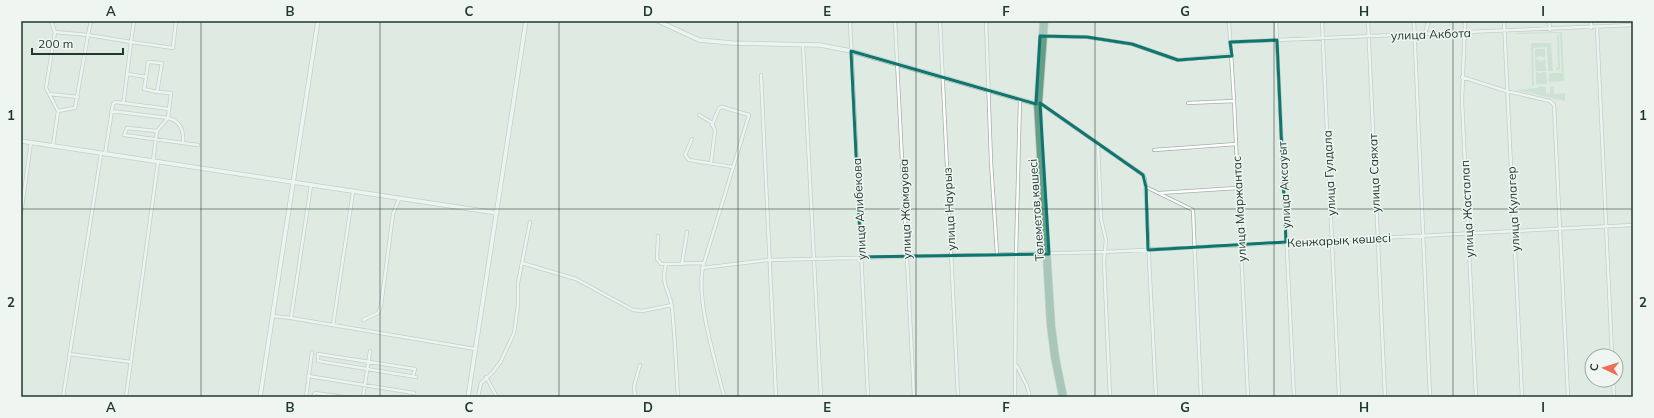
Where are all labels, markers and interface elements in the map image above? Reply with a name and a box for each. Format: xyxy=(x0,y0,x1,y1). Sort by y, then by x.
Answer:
text: A xyxy=(106,3,116,19)
text: B xyxy=(286,3,295,19)
text: C xyxy=(465,3,474,19)
text: D xyxy=(643,3,653,19)
text: E xyxy=(823,3,831,19)
text: F xyxy=(1002,3,1010,19)
text: G xyxy=(1180,3,1190,19)
text: H xyxy=(1359,3,1369,19)
text: I xyxy=(1541,3,1545,19)
street label: улица Акбота xyxy=(1391,25,1471,43)
scale bar xyxy=(32,30,123,56)
text: 200 m xyxy=(38,36,73,51)
text: 1 xyxy=(7,107,15,123)
text: 1 xyxy=(1639,107,1647,123)
street label: улица Гулдала xyxy=(1319,130,1339,216)
street label: улица Саяхат xyxy=(1365,133,1383,213)
street label: улица Аксауыт xyxy=(1274,140,1294,229)
street label: улица Маржантас xyxy=(1229,156,1249,262)
street label: улица Алибекова xyxy=(849,158,869,260)
street label: Төлеметов көшесі xyxy=(1025,158,1047,262)
street label: улица Жамауова xyxy=(896,159,914,259)
street label: улица Жасталап xyxy=(1457,160,1477,258)
street label: улица Кулагер xyxy=(1503,166,1523,252)
street label: улица Наурыз xyxy=(939,167,959,251)
street label: Кенжарық көшесі xyxy=(1287,230,1391,250)
text: 2 xyxy=(7,294,15,310)
text: 2 xyxy=(1639,294,1647,310)
north arrow xyxy=(1584,348,1624,388)
text: С xyxy=(1587,363,1601,372)
text: A xyxy=(106,399,116,415)
text: B xyxy=(286,399,295,415)
text: C xyxy=(465,399,474,415)
text: D xyxy=(643,399,653,415)
text: E xyxy=(823,399,831,415)
text: F xyxy=(1002,399,1010,415)
text: G xyxy=(1180,399,1190,415)
text: H xyxy=(1359,399,1369,415)
text: I xyxy=(1541,399,1545,415)

